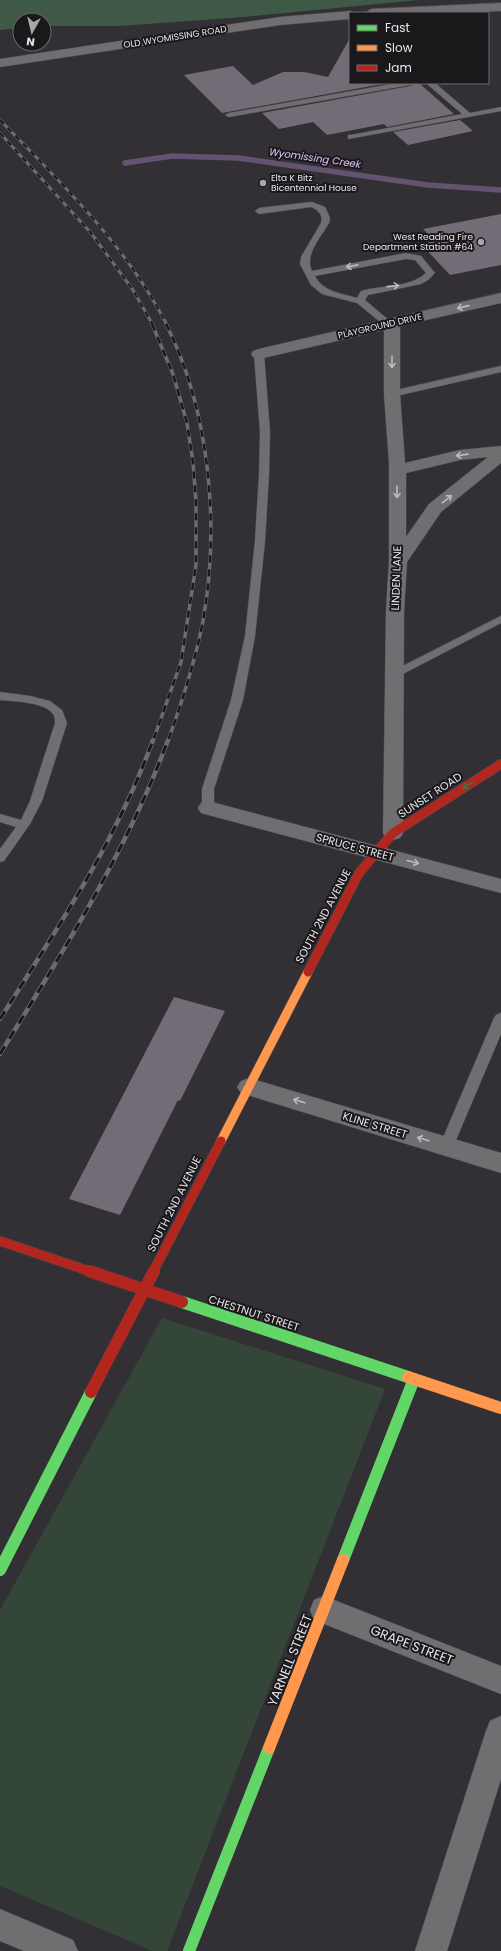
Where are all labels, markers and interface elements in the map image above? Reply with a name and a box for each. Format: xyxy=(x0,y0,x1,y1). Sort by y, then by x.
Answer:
north arrow xyxy=(12,12,52,52)
legend xyxy=(349,12,489,84)
text: Fast xyxy=(385,19,410,36)
street label: OLD WYOMISSING ROAD xyxy=(123,23,227,51)
text: N xyxy=(25,33,36,50)
text: Slow xyxy=(385,39,413,56)
text: Jam xyxy=(385,59,412,76)
water label: Wyomissing Creek xyxy=(268,144,363,172)
place label: Elta K Bitz Bicentennial House xyxy=(271,172,357,194)
marker: Elta K Bitz Bicentennial House xyxy=(258,178,268,188)
place label: West Reading Fire Department Station #64 xyxy=(363,231,473,253)
marker: West Reading Fire Department Station #64 xyxy=(476,237,486,247)
one-way arrow xyxy=(346,263,359,271)
one-way arrow xyxy=(386,283,399,290)
one-way arrow xyxy=(457,303,470,311)
street label: PLAYGROUND DRIVE xyxy=(337,310,424,342)
one-way arrow xyxy=(388,355,396,368)
one-way arrow xyxy=(456,451,469,459)
one-way arrow xyxy=(393,485,401,498)
one-way arrow xyxy=(442,494,453,503)
street label: LINDEN LANE xyxy=(387,545,405,611)
street label: SUNSET ROAD xyxy=(395,768,465,822)
one-way arrow xyxy=(463,781,474,789)
street label: SPRUCE STREET xyxy=(314,829,396,865)
one-way arrow xyxy=(406,859,419,866)
street label: SOUTH 2ND AVENUE xyxy=(291,866,355,966)
one-way arrow xyxy=(293,1097,306,1104)
street label: KLINE STREET xyxy=(341,1108,409,1142)
one-way arrow xyxy=(418,1135,430,1143)
street label: SOUTH 2ND AVENUE xyxy=(143,1154,205,1254)
street label: CHESTNUT STREET xyxy=(207,1291,301,1335)
street label: YARNELL STREET xyxy=(263,1611,317,1709)
street label: GRAPE STREET xyxy=(368,1620,456,1670)

